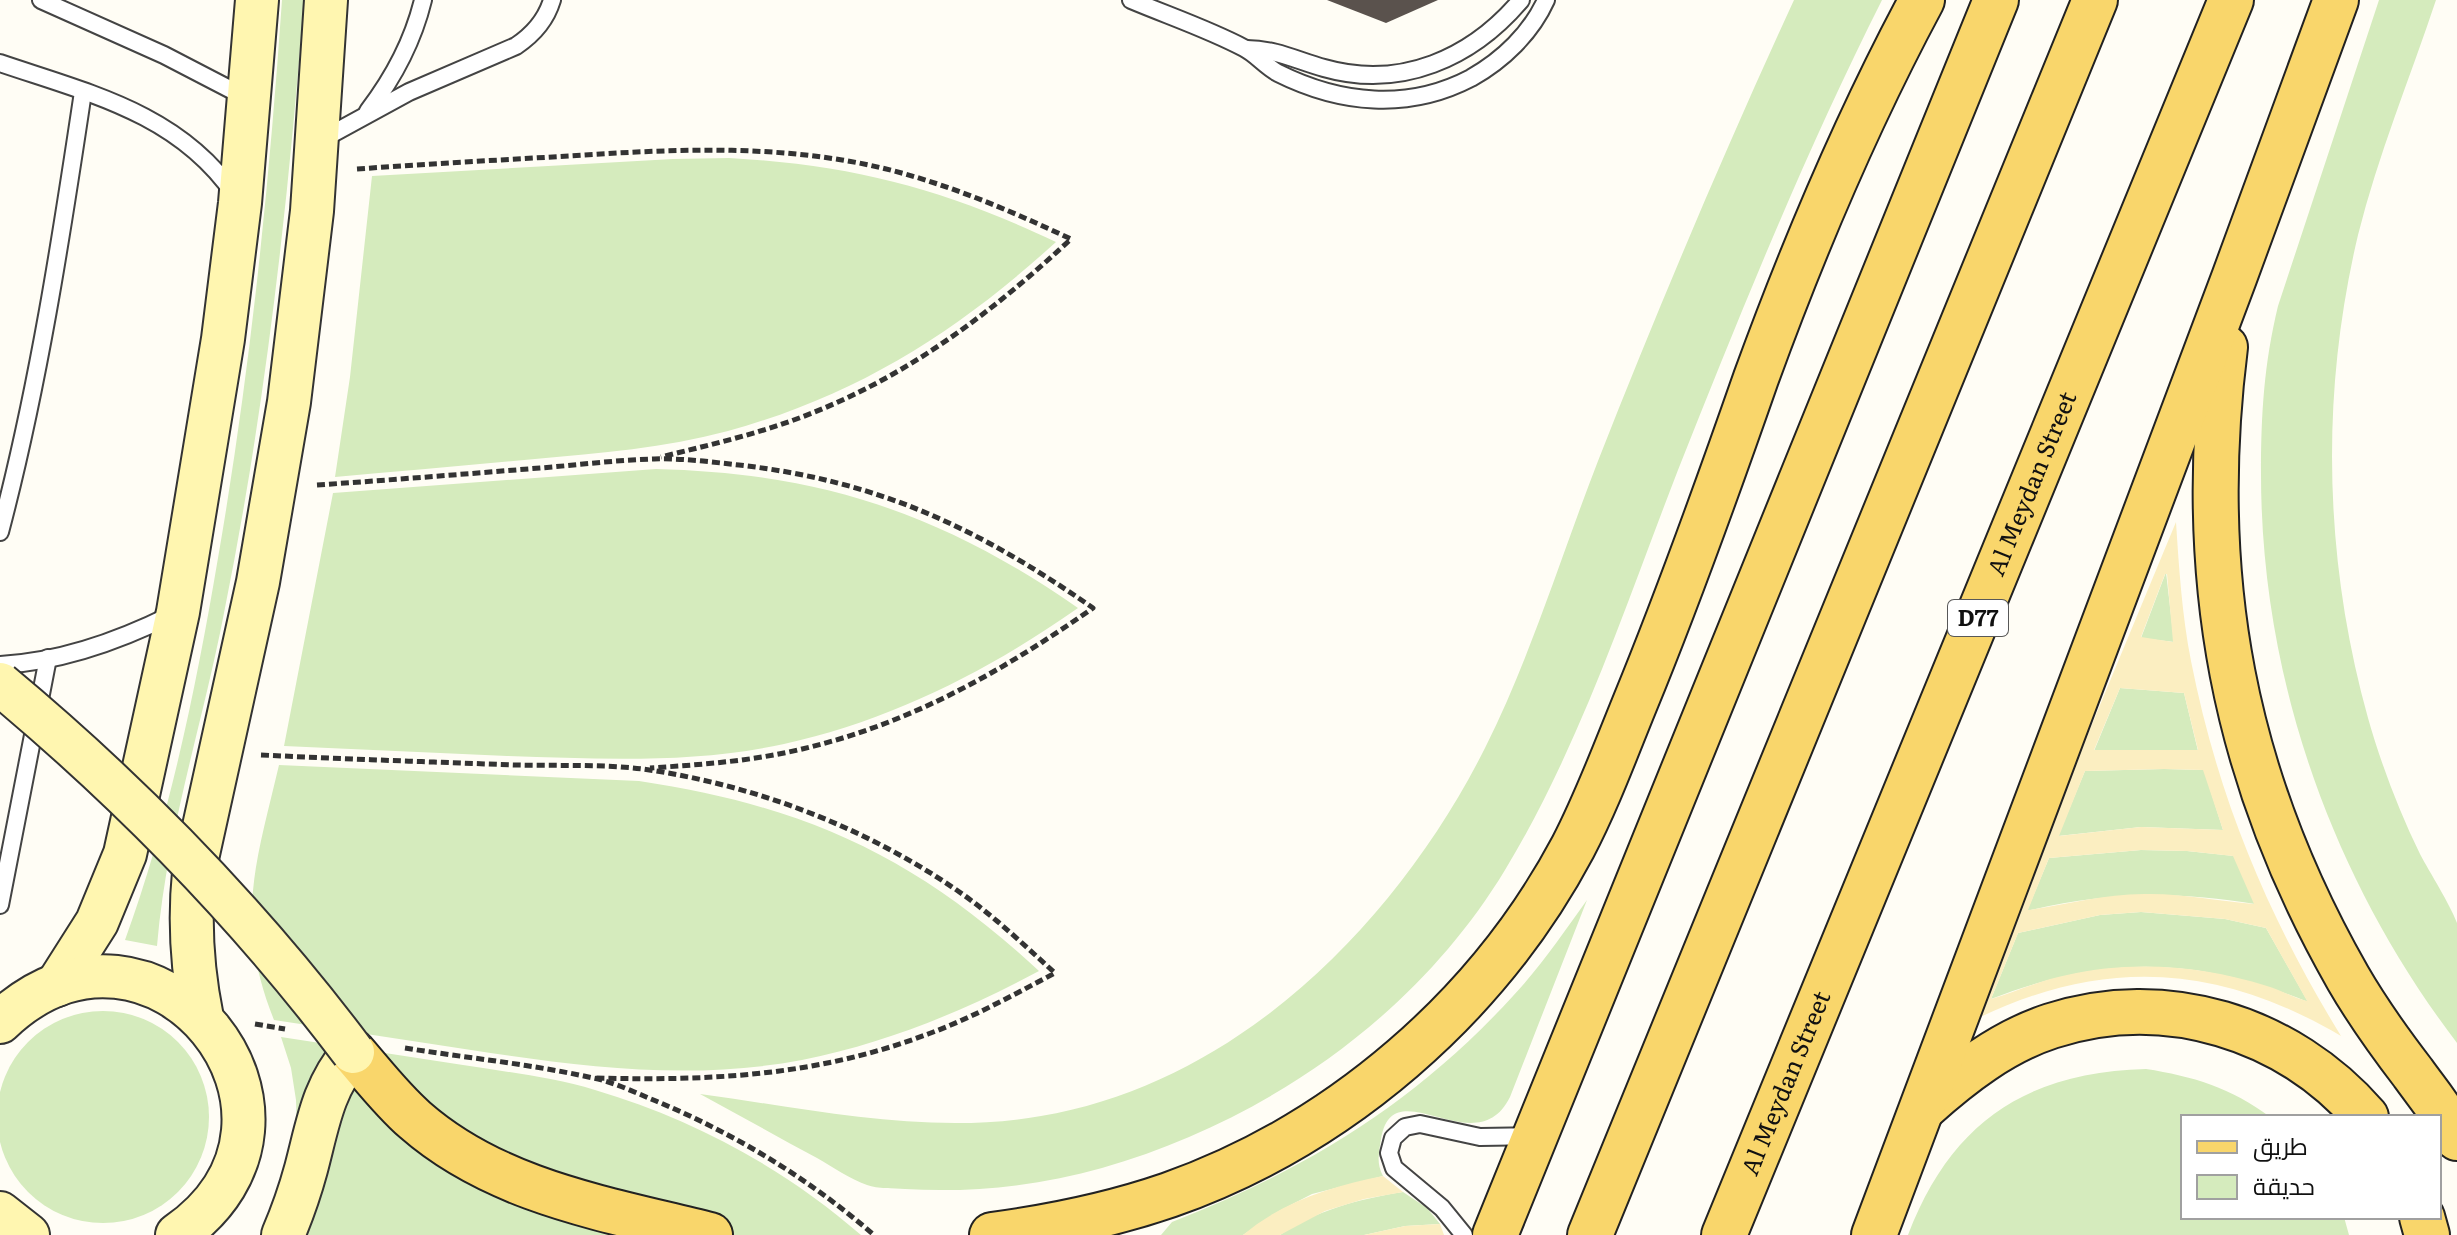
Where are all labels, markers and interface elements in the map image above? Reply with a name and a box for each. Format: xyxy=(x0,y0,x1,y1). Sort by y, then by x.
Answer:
street label: Al Meydan Street xyxy=(1977,385,2084,580)
road number: D77 xyxy=(1948,600,2008,636)
street label: Al Meydan Street xyxy=(1730,985,1838,1180)
legend xyxy=(2181,1115,2441,1219)
text: طريق xyxy=(2253,1127,2308,1162)
text: حديقة xyxy=(2253,1167,2315,1202)

